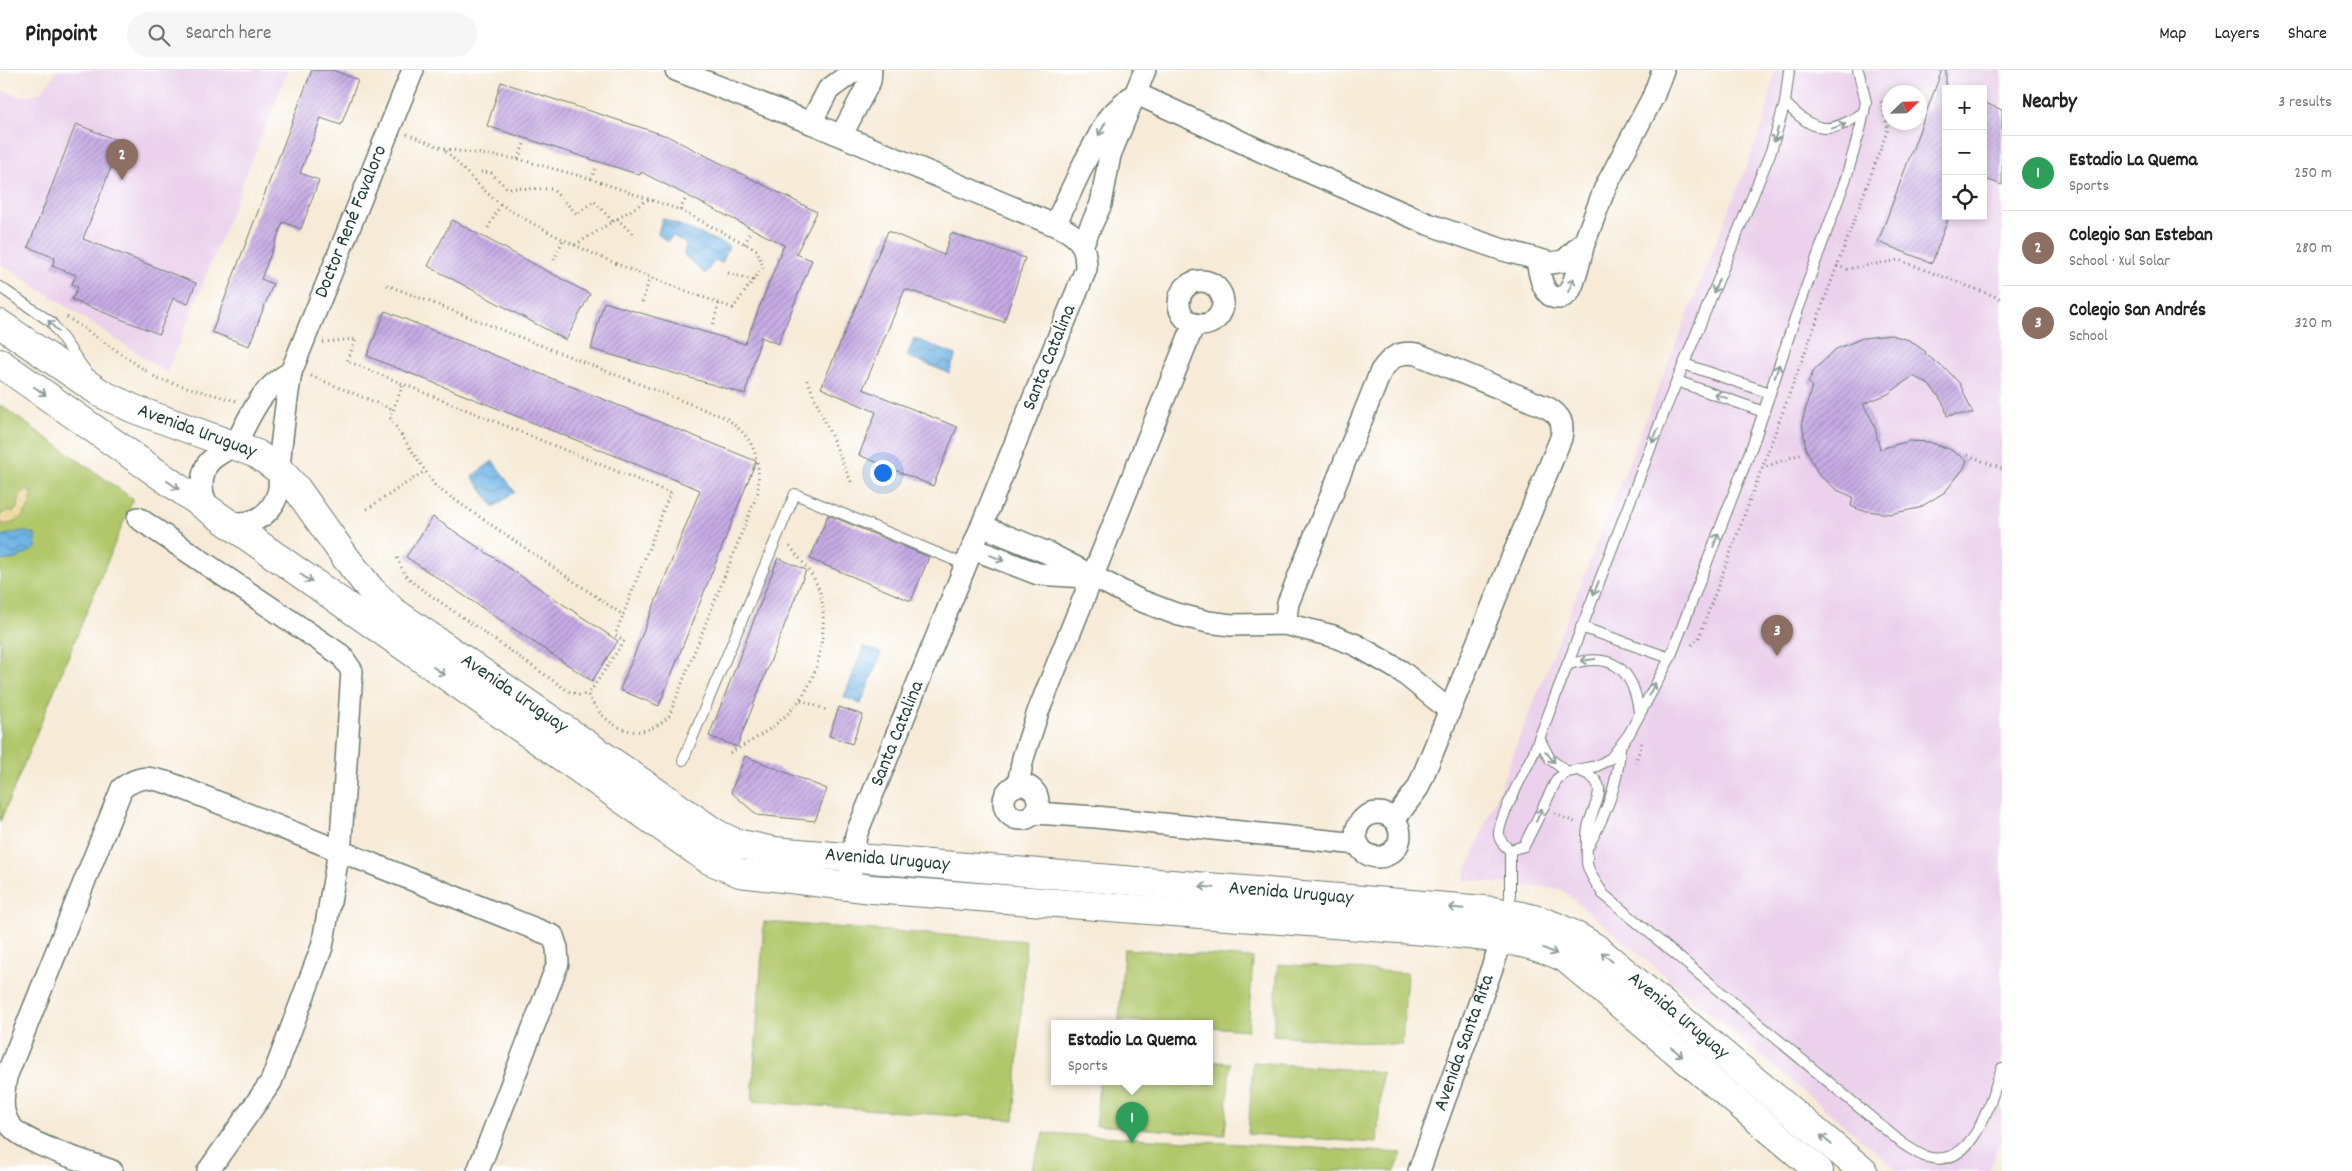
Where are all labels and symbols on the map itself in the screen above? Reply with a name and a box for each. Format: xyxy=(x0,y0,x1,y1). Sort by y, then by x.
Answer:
north arrow xyxy=(1882,85,1927,130)
one-way arrow xyxy=(1097,121,1106,136)
one-way arrow xyxy=(1831,121,1846,130)
one-way arrow xyxy=(1771,126,1780,142)
pin: 2 xyxy=(106,139,138,180)
street label: Doctor René Favaloro xyxy=(308,141,395,302)
one-way arrow xyxy=(1567,278,1577,293)
one-way arrow xyxy=(1711,278,1721,293)
street label: Santa Catalina xyxy=(1016,300,1084,415)
one-way arrow xyxy=(47,320,59,333)
one-way arrow xyxy=(1773,364,1782,379)
one-way arrow xyxy=(33,386,47,396)
one-way arrow xyxy=(1713,391,1729,400)
street label: Avenida Uruguay xyxy=(133,397,261,467)
one-way arrow xyxy=(1650,428,1659,443)
your location xyxy=(870,460,896,486)
one-way arrow xyxy=(165,480,179,490)
one-way arrow xyxy=(1712,533,1721,548)
one-way arrow xyxy=(989,554,1004,564)
one-way arrow xyxy=(298,573,312,583)
one-way arrow xyxy=(1591,580,1601,595)
pin: 3 xyxy=(1761,615,1793,656)
street label: Avenida Uruguay xyxy=(455,647,574,742)
one-way arrow xyxy=(1580,655,1596,665)
one-way arrow xyxy=(432,666,446,676)
street label: Santa Catalina xyxy=(864,676,932,791)
one-way arrow xyxy=(1647,682,1657,697)
one-way arrow xyxy=(1545,751,1556,764)
one-way arrow xyxy=(1534,808,1544,823)
street label: Avenida Uruguay xyxy=(824,841,952,880)
street label: Avenida Uruguay xyxy=(1228,875,1355,913)
one-way arrow xyxy=(1199,882,1215,892)
one-way arrow xyxy=(1448,903,1464,912)
one-way arrow xyxy=(1542,947,1557,957)
one-way arrow xyxy=(1601,951,1614,962)
street label: Avenida Uruguay xyxy=(1621,966,1736,1068)
street label: Avenida Santa Rita xyxy=(1428,970,1503,1115)
one-way arrow xyxy=(1670,1046,1683,1057)
pin: 1 xyxy=(1116,1102,1148,1143)
one-way arrow xyxy=(1819,1134,1832,1145)

